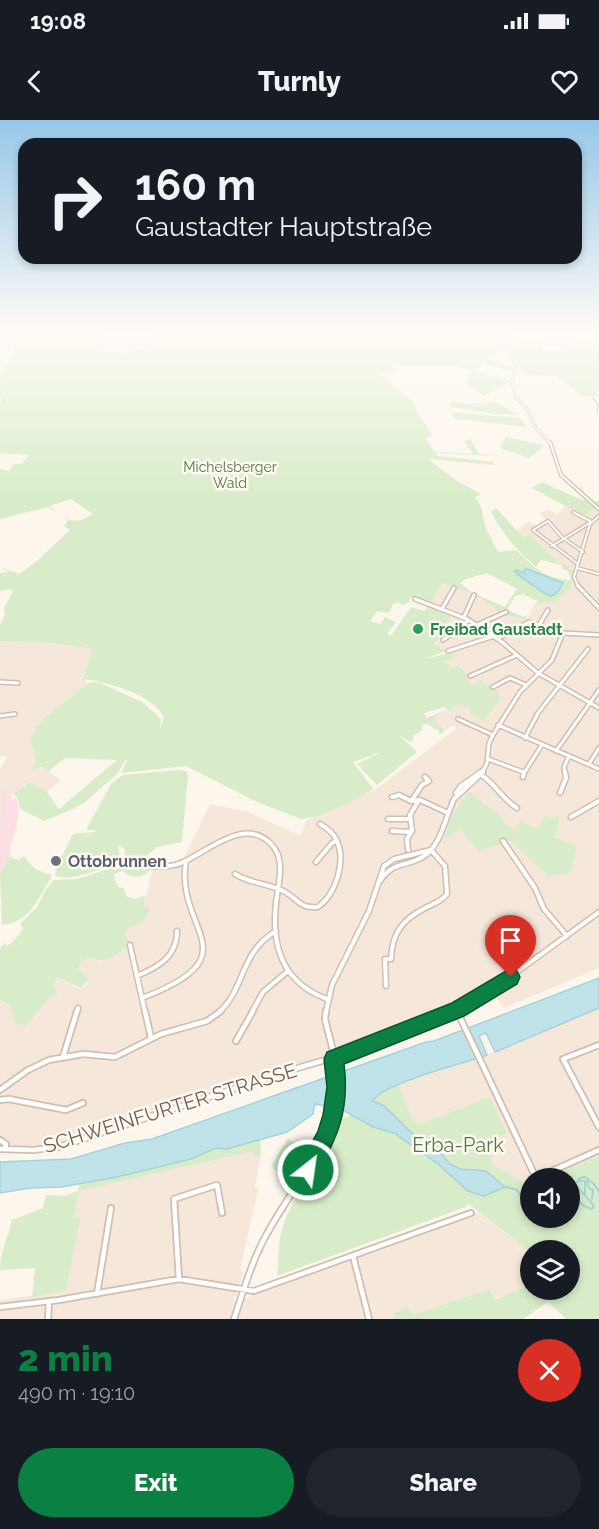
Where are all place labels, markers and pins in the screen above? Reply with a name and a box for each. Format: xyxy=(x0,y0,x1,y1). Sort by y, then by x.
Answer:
place label: Freibad Gaustadt xyxy=(430,620,562,639)
marker: Freibad Gaustadt xyxy=(411,622,425,636)
place label: Ottobrunnen xyxy=(68,852,167,871)
marker: Ottobrunnen xyxy=(49,854,63,868)
pin xyxy=(485,915,536,977)

